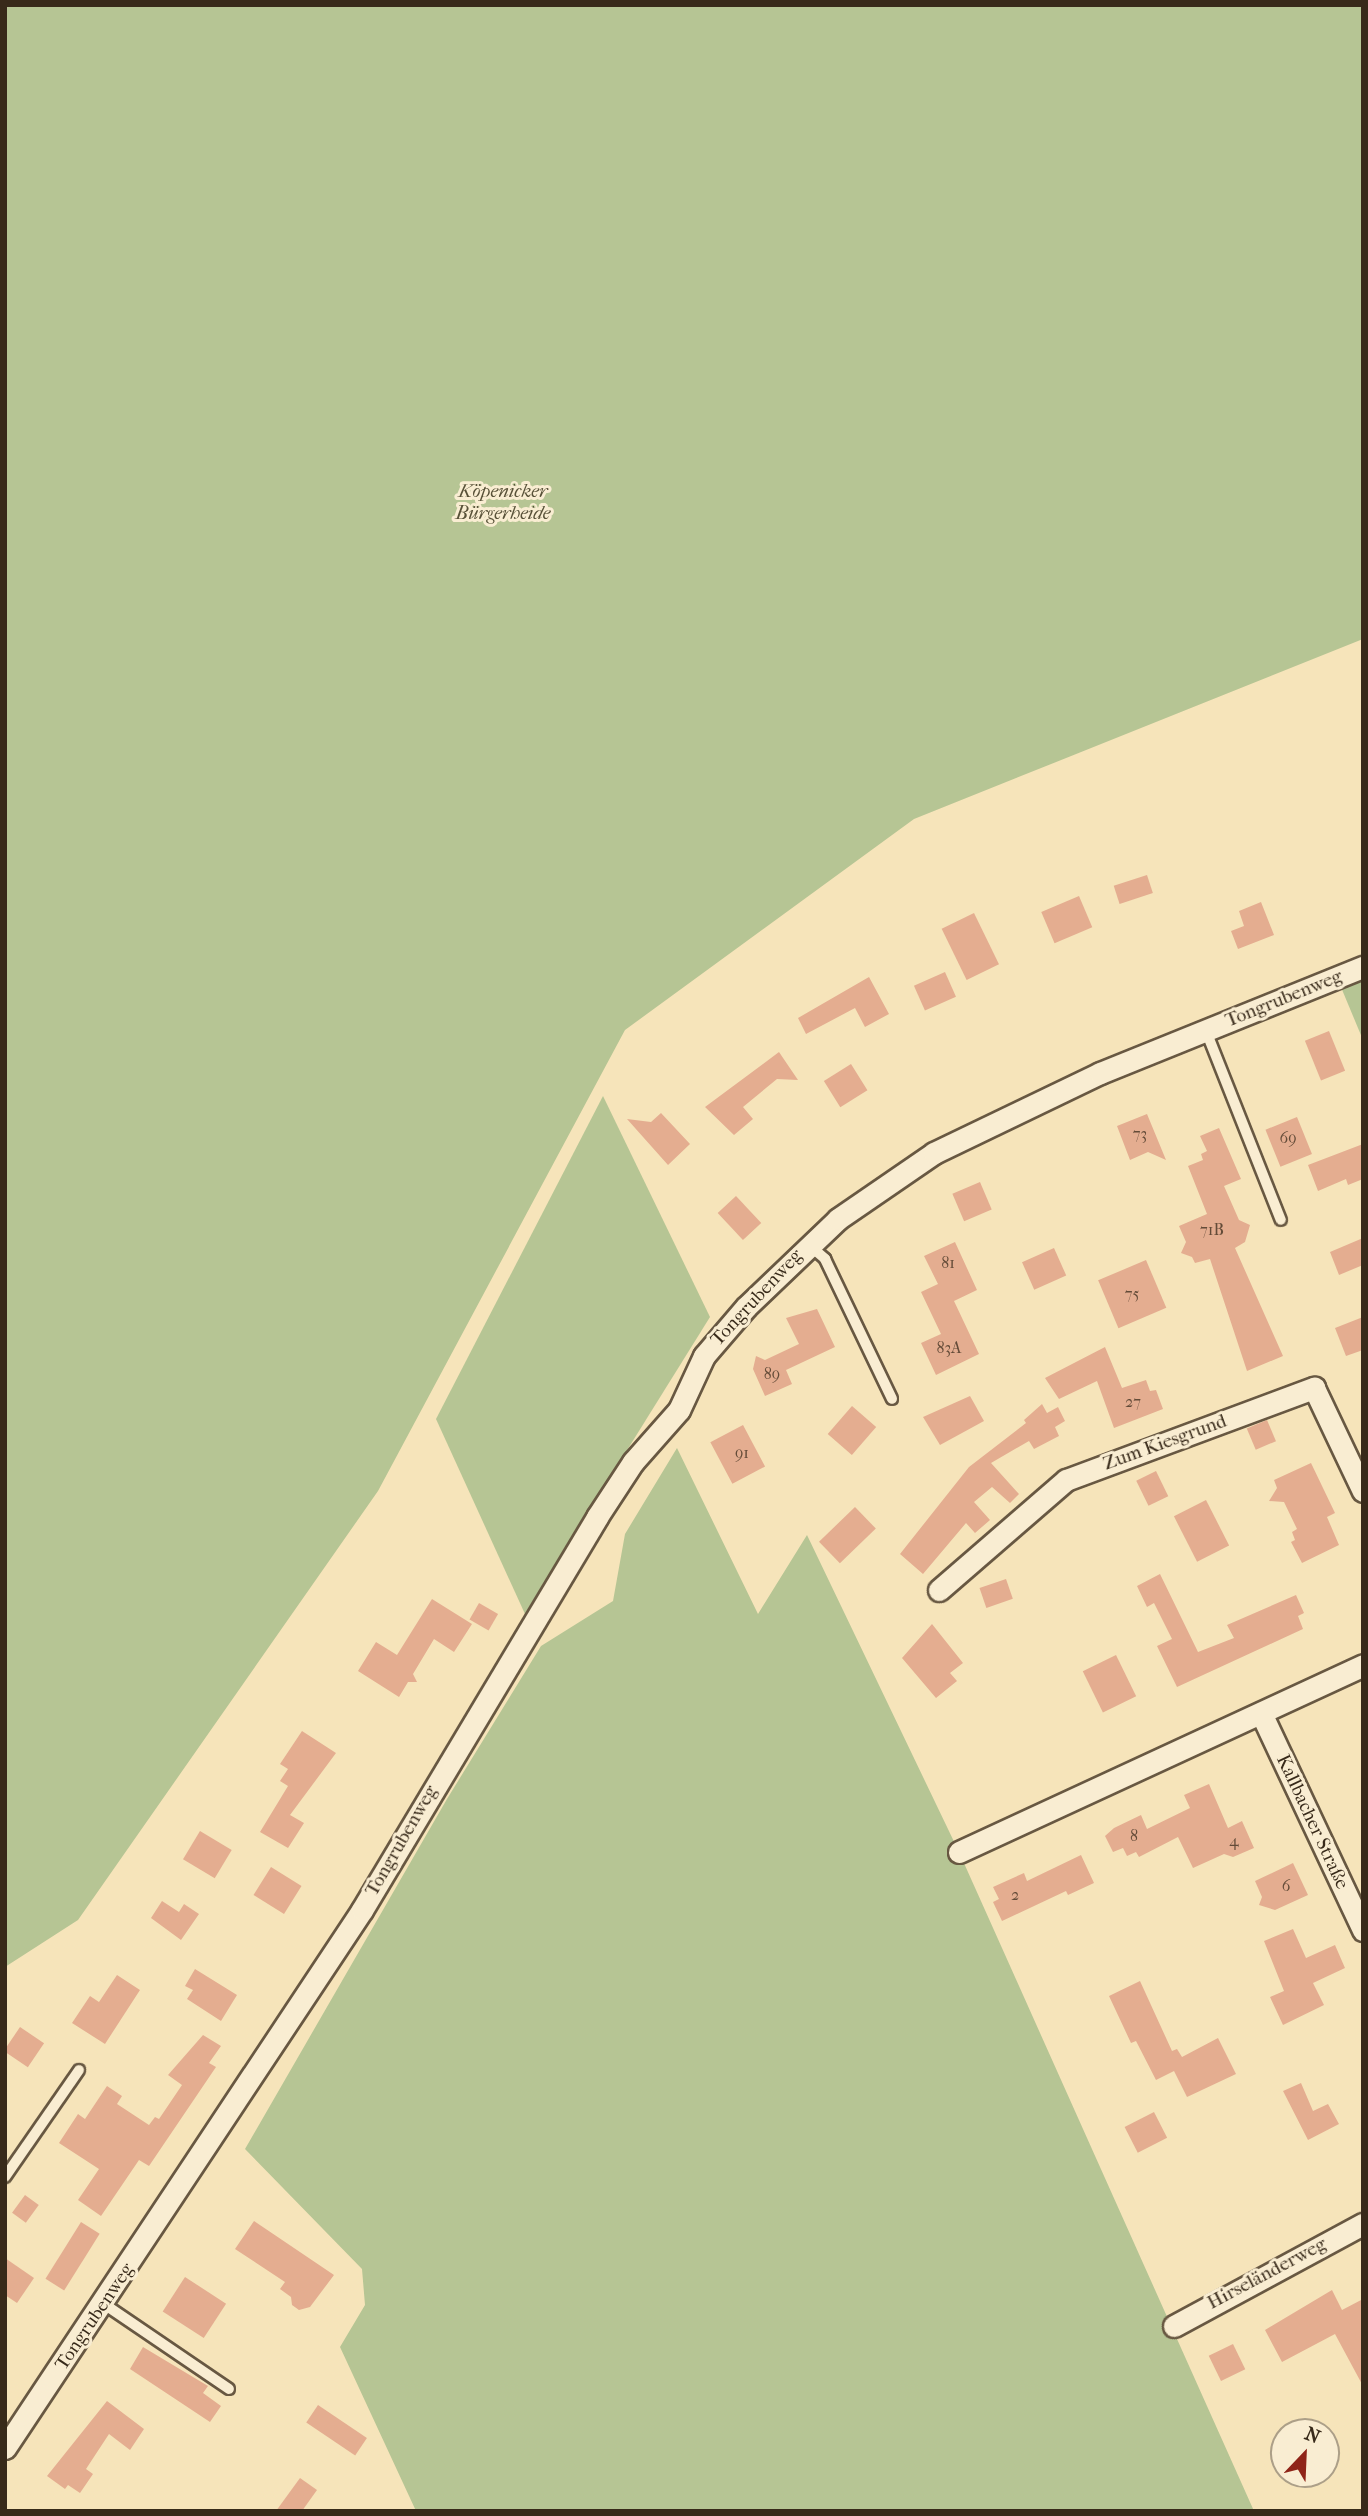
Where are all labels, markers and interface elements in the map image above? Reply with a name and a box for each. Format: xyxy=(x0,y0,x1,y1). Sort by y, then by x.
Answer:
park label: Köpenicker Bürgerheide xyxy=(455,481,551,525)
street label: Tongrubenweg xyxy=(1222,965,1346,1033)
house number: 73 xyxy=(1133,1124,1147,1144)
house number: 69 xyxy=(1279,1128,1297,1148)
house number: 71B xyxy=(1200,1220,1224,1240)
street label: Tongrubenweg xyxy=(706,1245,808,1351)
house number: 81 xyxy=(941,1253,955,1273)
house number: 75 xyxy=(1125,1284,1139,1304)
house number: 83A xyxy=(937,1338,961,1358)
house number: 89 xyxy=(764,1364,780,1384)
house number: 27 xyxy=(1125,1392,1141,1412)
street label: Zum Kiesgrund xyxy=(1100,1410,1230,1476)
house number: 91 xyxy=(735,1443,749,1463)
street label: Kallbacher Straße xyxy=(1271,1751,1353,1893)
street label: Tongrubenweg xyxy=(361,1782,443,1900)
house number: 8 xyxy=(1130,1826,1138,1846)
house number: 4 xyxy=(1229,1831,1239,1851)
house number: 6 xyxy=(1282,1876,1290,1896)
house number: 2 xyxy=(1011,1885,1019,1905)
street label: Hirseländerweg xyxy=(1204,2233,1330,2315)
street label: Tongrubenweg xyxy=(51,2259,139,2375)
north arrow xyxy=(1270,2418,1340,2488)
text: N xyxy=(1301,2423,1323,2448)

